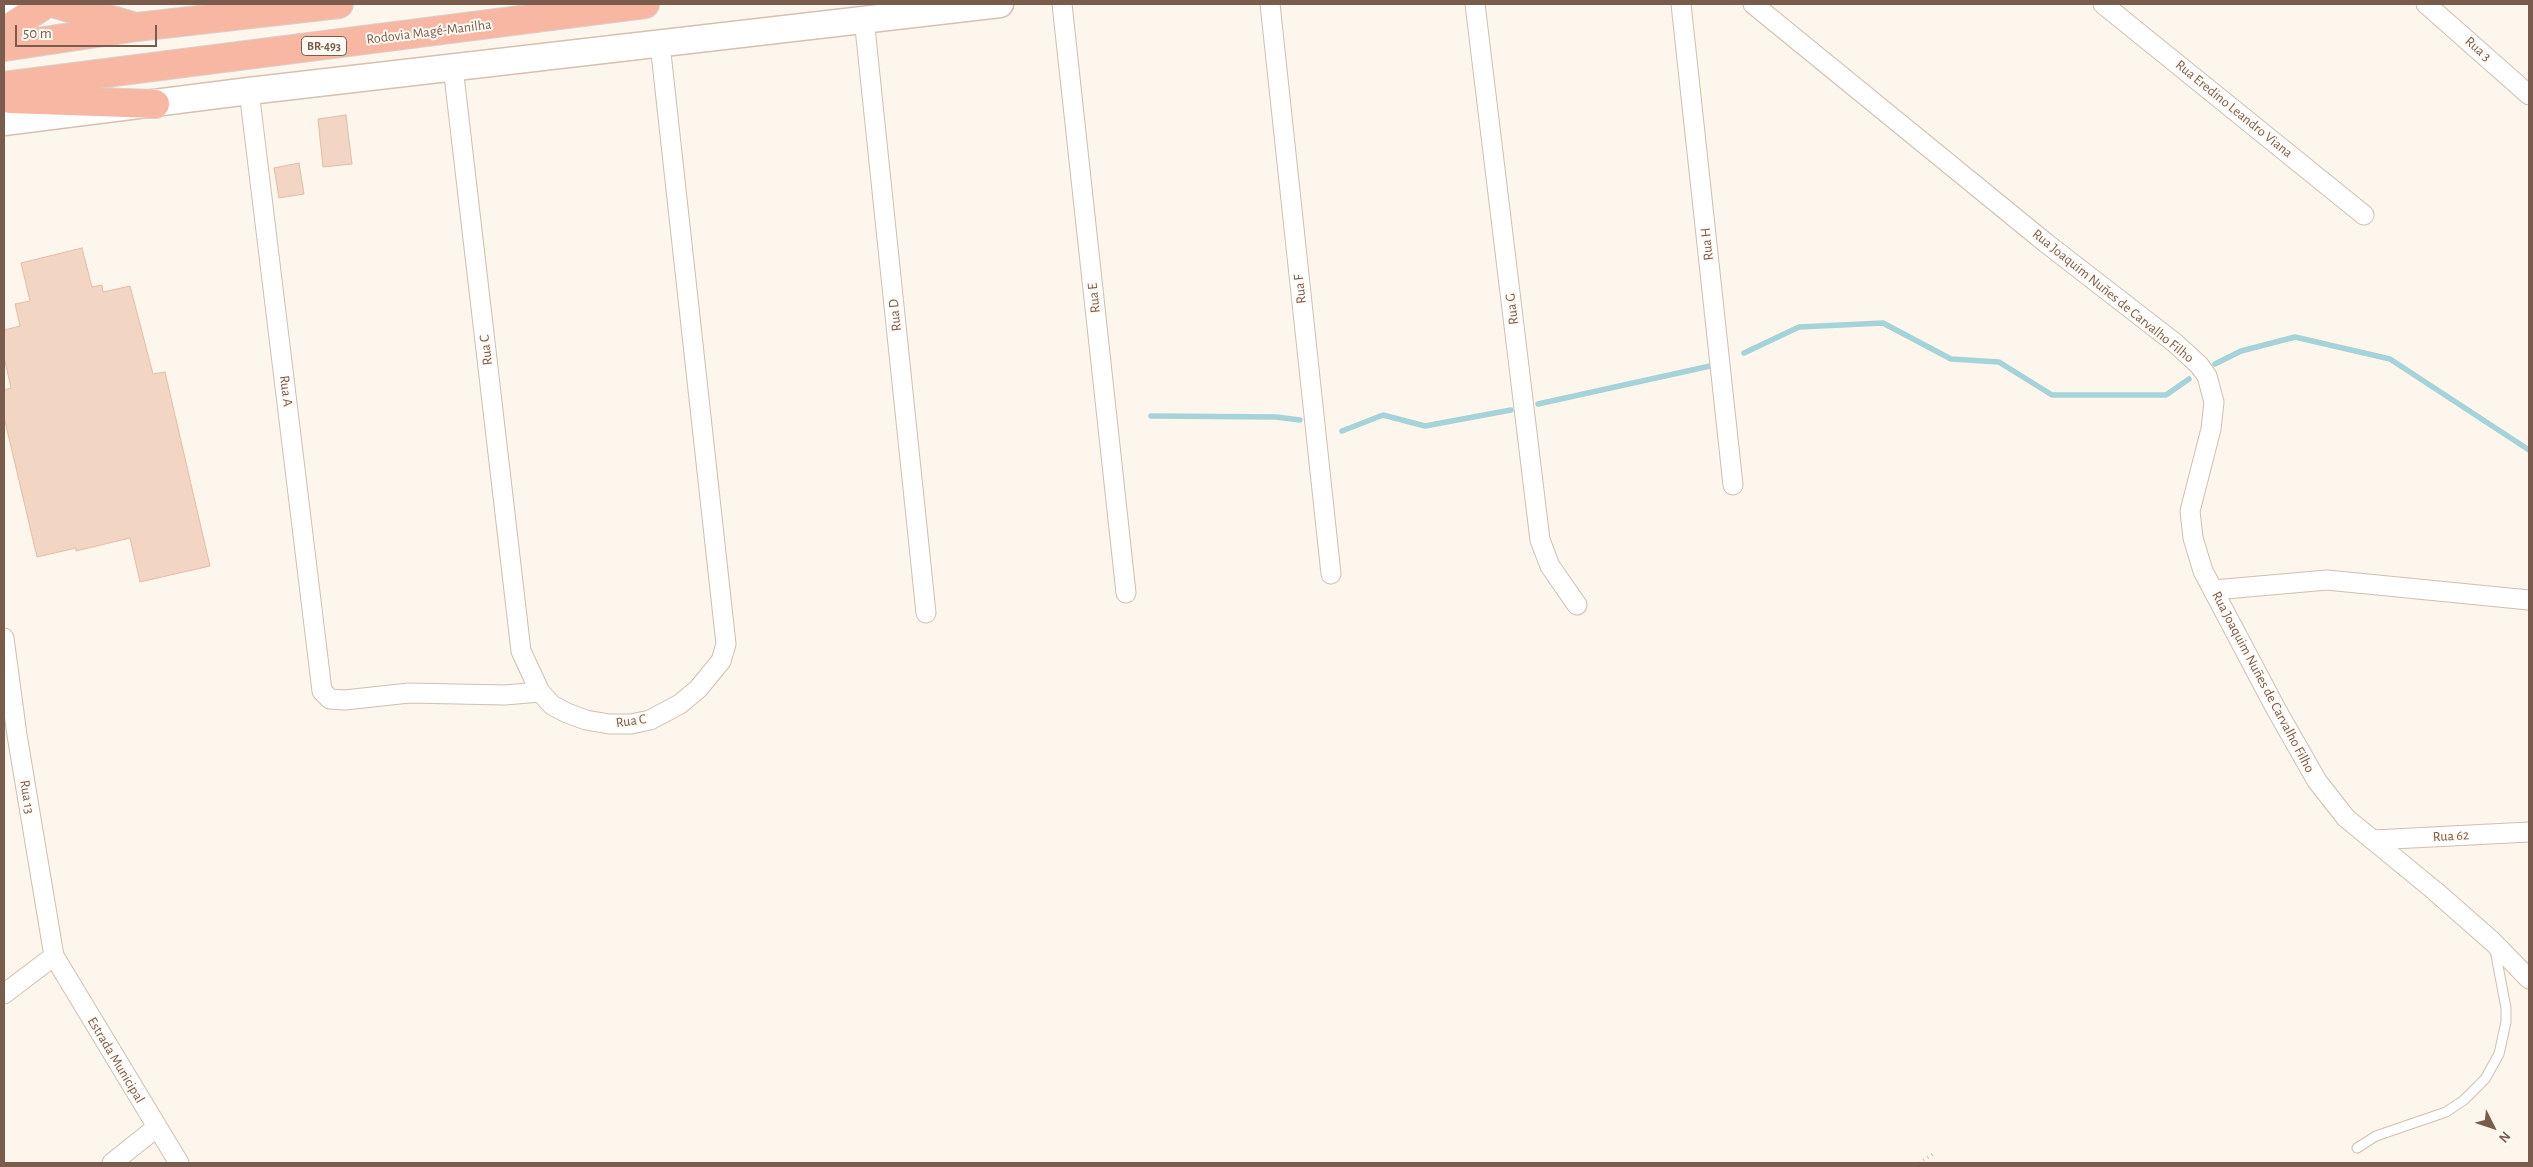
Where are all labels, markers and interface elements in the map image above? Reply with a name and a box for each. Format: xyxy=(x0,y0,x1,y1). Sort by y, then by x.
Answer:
scale bar xyxy=(18,15,160,47)
street label: Rodovia Magé-Manilha xyxy=(366,16,492,48)
text: 50 m xyxy=(23,26,52,41)
street label: Rua 3 xyxy=(2461,33,2495,65)
road number: BR-493 xyxy=(302,36,346,56)
street label: Rua Eredino Leandro Viana xyxy=(2172,57,2296,161)
street label: Rua Joaquim Nuñes de Carvalho Filho xyxy=(2029,226,2197,366)
street label: Rua H xyxy=(1697,227,1717,261)
street label: Rua F xyxy=(1290,273,1310,305)
street label: Rua E xyxy=(1084,282,1104,314)
street label: Rua G xyxy=(1502,292,1522,326)
street label: Rua D xyxy=(885,298,905,332)
street label: Rua C xyxy=(476,334,496,366)
street label: Rua A xyxy=(276,374,296,408)
street label: Rua Joaquim Nuñes de Carvalho Filho xyxy=(2208,588,2318,776)
street label: Rua C xyxy=(615,711,647,731)
street label: Rua 13 xyxy=(16,779,38,815)
street label: Rua 62 xyxy=(2432,827,2470,845)
street label: Estrada Municipal xyxy=(84,1014,148,1106)
north arrow xyxy=(2468,1102,2518,1152)
text: N xyxy=(2496,1129,2513,1145)

